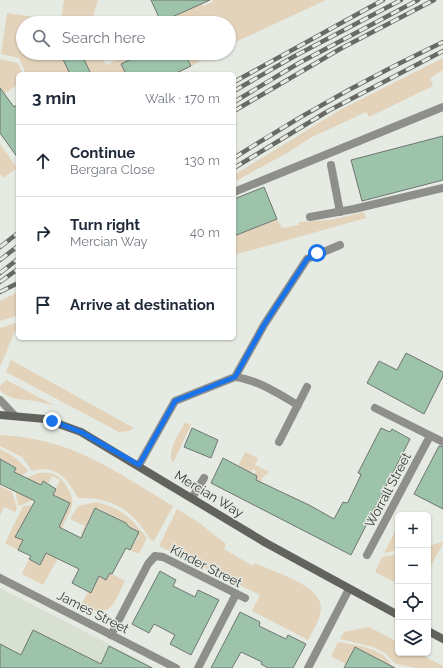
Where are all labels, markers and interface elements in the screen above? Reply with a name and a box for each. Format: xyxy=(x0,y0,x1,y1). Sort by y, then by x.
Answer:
search box xyxy=(16,16,236,60)
icon: search xyxy=(30,27,52,49)
text: Search here xyxy=(62,29,145,47)
text: 3 min xyxy=(32,88,76,108)
text: Walk · 170 m xyxy=(145,91,220,106)
text: Continue xyxy=(70,144,135,162)
icon: ahead xyxy=(32,150,54,172)
text: 130 m xyxy=(184,153,220,168)
text: Bergara Close xyxy=(70,162,155,177)
text: Turn right xyxy=(70,216,140,234)
icon: right xyxy=(32,222,54,244)
text: 40 m xyxy=(190,225,220,240)
text: Mercian Way xyxy=(70,234,148,249)
route start xyxy=(308,244,326,262)
icon: arrive xyxy=(32,294,54,316)
text: Arrive at destination xyxy=(70,296,215,314)
route end xyxy=(43,412,61,430)
street label: Worrall Street xyxy=(362,449,414,530)
street label: Mercian Way xyxy=(172,468,246,520)
map controls xyxy=(395,512,431,656)
button: + xyxy=(395,512,431,548)
street label: Kinder Street xyxy=(168,542,245,591)
button: − xyxy=(395,548,431,584)
button: locate xyxy=(395,584,431,620)
street label: James Street xyxy=(55,588,132,637)
button: layers xyxy=(395,620,431,656)

